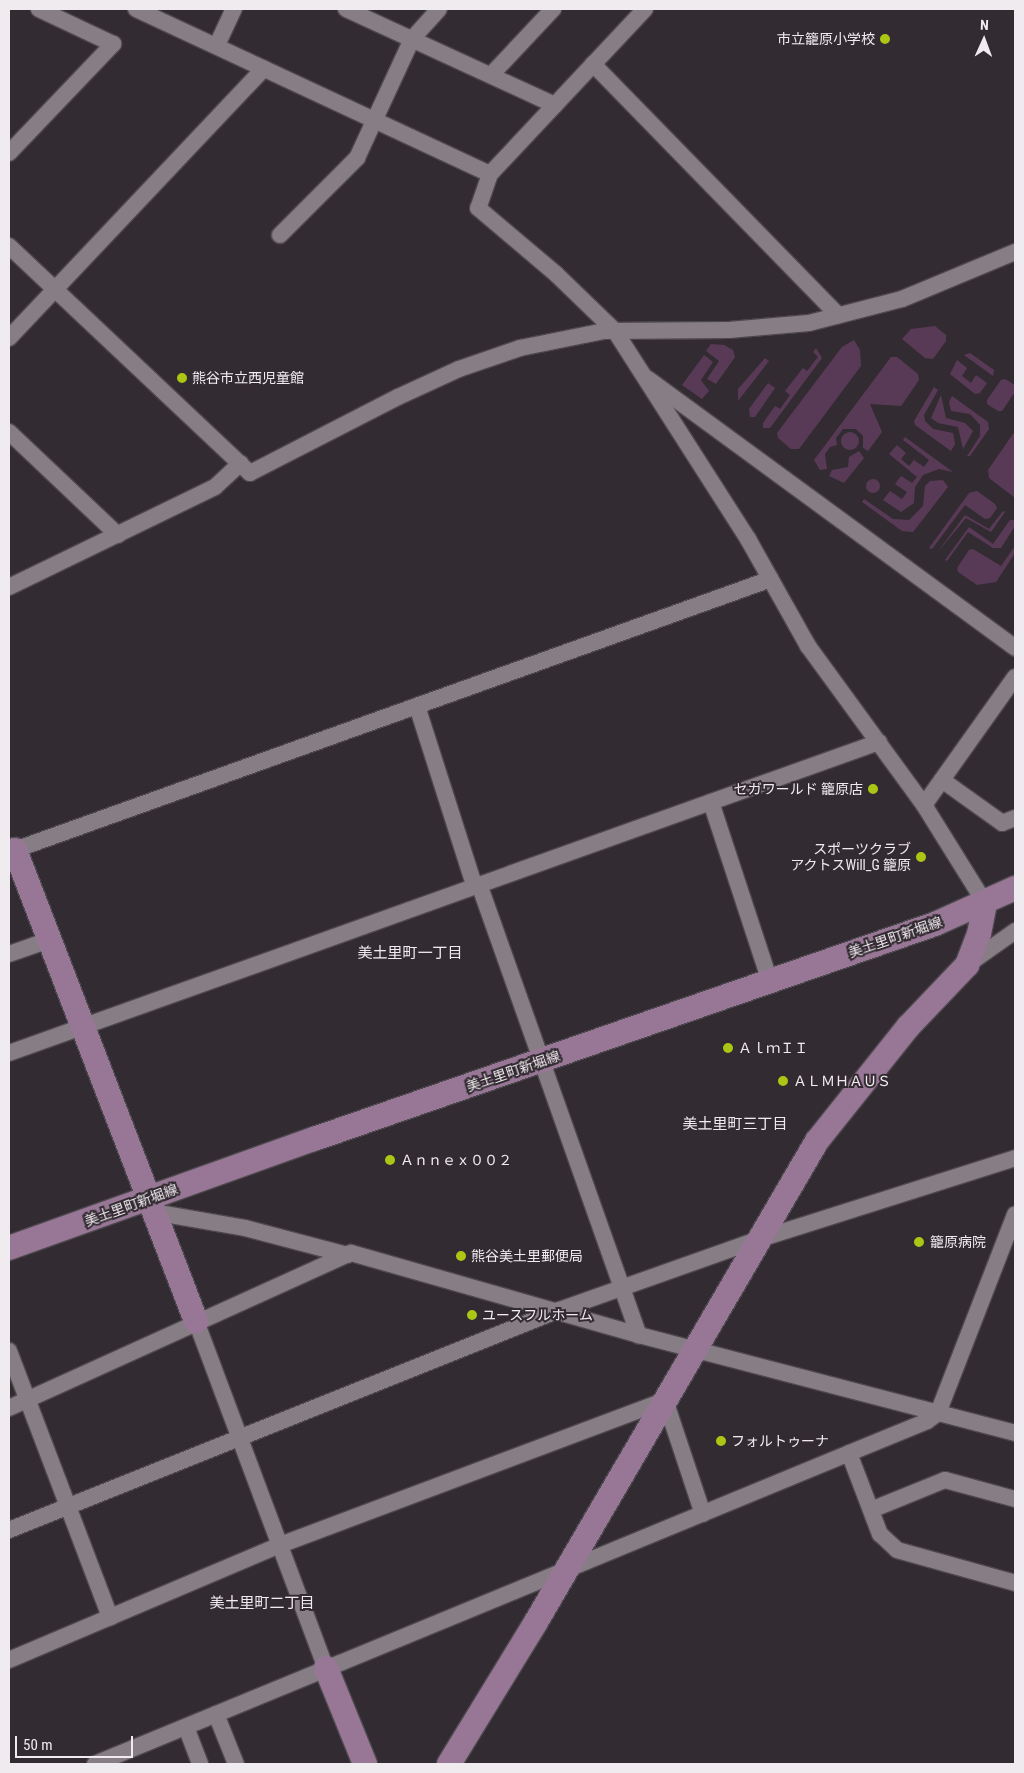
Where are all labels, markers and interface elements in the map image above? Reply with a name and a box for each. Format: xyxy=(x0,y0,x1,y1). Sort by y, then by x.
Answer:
north arrow xyxy=(959,15,1009,65)
text: N xyxy=(980,17,989,33)
place label: 市立籠原小学校 xyxy=(777,31,875,47)
marker: 市立籠原小学校 xyxy=(879,33,891,45)
place label: 熊谷市立西児童館 xyxy=(192,370,304,386)
marker: 熊谷市立西児童館 xyxy=(176,372,188,384)
place label: セガワールド 籠原店 xyxy=(734,781,863,797)
marker: セガワールド 籠原店 xyxy=(867,783,879,795)
place label: スポーツクラブ アクトスWill_G 籠原 xyxy=(790,841,911,874)
marker: スポーツクラブ アクトスWill_G 籠原 xyxy=(915,851,927,863)
street label: 美土里町新堀線 xyxy=(846,913,944,961)
district label: 美土里町一丁目 xyxy=(358,945,462,963)
place label: ＡｌｍＩＩ xyxy=(738,1040,808,1056)
marker: ＡｌｍＩＩ xyxy=(722,1042,734,1054)
street label: 美土里町新堀線 xyxy=(464,1047,562,1095)
place label: ＡＬＭＨＡＵＳ xyxy=(793,1073,891,1089)
marker: ＡＬＭＨＡＵＳ xyxy=(777,1075,789,1087)
district label: 美土里町三丁目 xyxy=(683,1116,787,1134)
place label: Ａｎｎｅｘ００２ xyxy=(400,1152,512,1168)
marker: Ａｎｎｅｘ００２ xyxy=(384,1154,396,1166)
street label: 美土里町新堀線 xyxy=(82,1180,180,1230)
place label: 籠原病院 xyxy=(930,1234,986,1250)
marker: 籠原病院 xyxy=(912,1235,926,1249)
place label: 熊谷美土里郵便局 xyxy=(471,1248,583,1264)
marker: 熊谷美土里郵便局 xyxy=(455,1250,467,1262)
place label: ユースフルホーム xyxy=(482,1307,594,1323)
marker: ユースフルホーム xyxy=(466,1309,478,1321)
place label: フォルトゥーナ xyxy=(731,1433,829,1449)
marker: フォルトゥーナ xyxy=(715,1435,727,1447)
district label: 美土里町二丁目 xyxy=(210,1595,314,1613)
scale bar xyxy=(18,1726,135,1758)
text: 50 m xyxy=(23,1736,53,1754)

